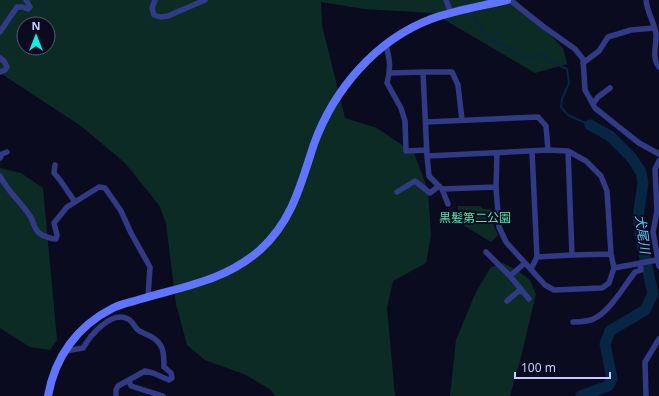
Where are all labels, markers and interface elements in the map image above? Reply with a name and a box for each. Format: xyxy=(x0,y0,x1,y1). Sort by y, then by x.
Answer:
north arrow xyxy=(16,16,56,56)
text: N xyxy=(32,18,40,33)
park label: 黒髪第二公園 xyxy=(439,209,511,226)
water label: 犬尾川 xyxy=(631,213,655,257)
scale bar xyxy=(515,354,610,380)
text: 100 m xyxy=(521,359,556,376)

